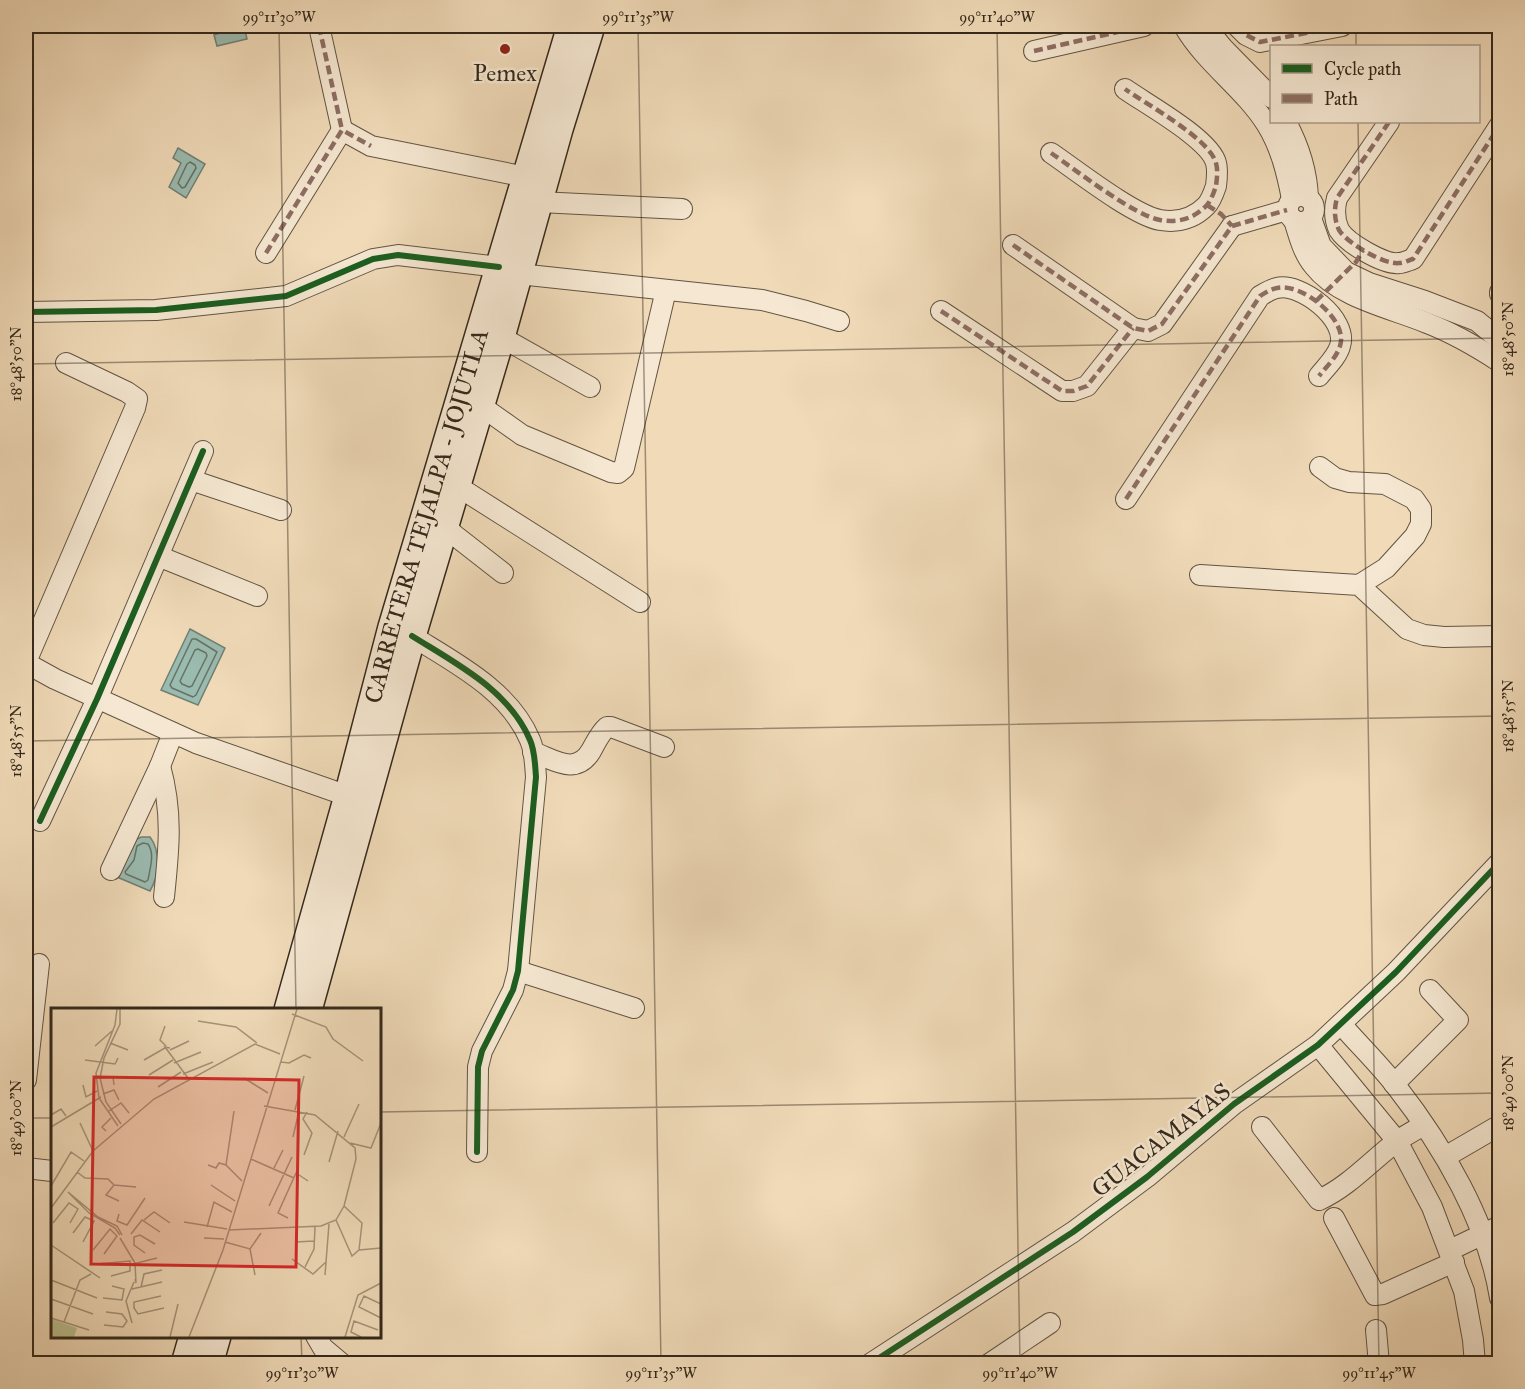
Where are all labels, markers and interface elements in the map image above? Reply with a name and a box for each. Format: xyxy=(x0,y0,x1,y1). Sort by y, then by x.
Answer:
text: 99°11'30"W xyxy=(242,8,316,26)
text: 99°11'35"W xyxy=(602,8,674,26)
text: 99°11'40"W xyxy=(959,8,1035,26)
marker: Pemex xyxy=(498,42,512,56)
legend xyxy=(1270,45,1480,123)
place label: Pemex xyxy=(473,58,537,88)
text: Cycle path xyxy=(1324,58,1401,80)
text: Path xyxy=(1324,88,1358,110)
text: 18°48'50"N xyxy=(1499,301,1517,376)
street label: CARRETERA TEJALPA - JOJUTLA xyxy=(358,325,495,707)
text: 18°48'50"N xyxy=(7,326,25,401)
text: 18°48'55"N xyxy=(1499,679,1517,753)
text: 18°48'55"N xyxy=(7,704,25,778)
inset map xyxy=(51,1008,381,1338)
text: 18°49'00"N xyxy=(1499,1054,1517,1131)
street label: GUACAMAYAS xyxy=(1085,1076,1237,1204)
text: 18°49'00"N xyxy=(7,1079,25,1156)
text: 99°11'30"W xyxy=(265,1364,339,1382)
text: 99°11'35"W xyxy=(625,1364,697,1382)
text: 99°11'40"W xyxy=(982,1364,1058,1382)
text: 99°11'45"W xyxy=(1342,1364,1417,1382)

